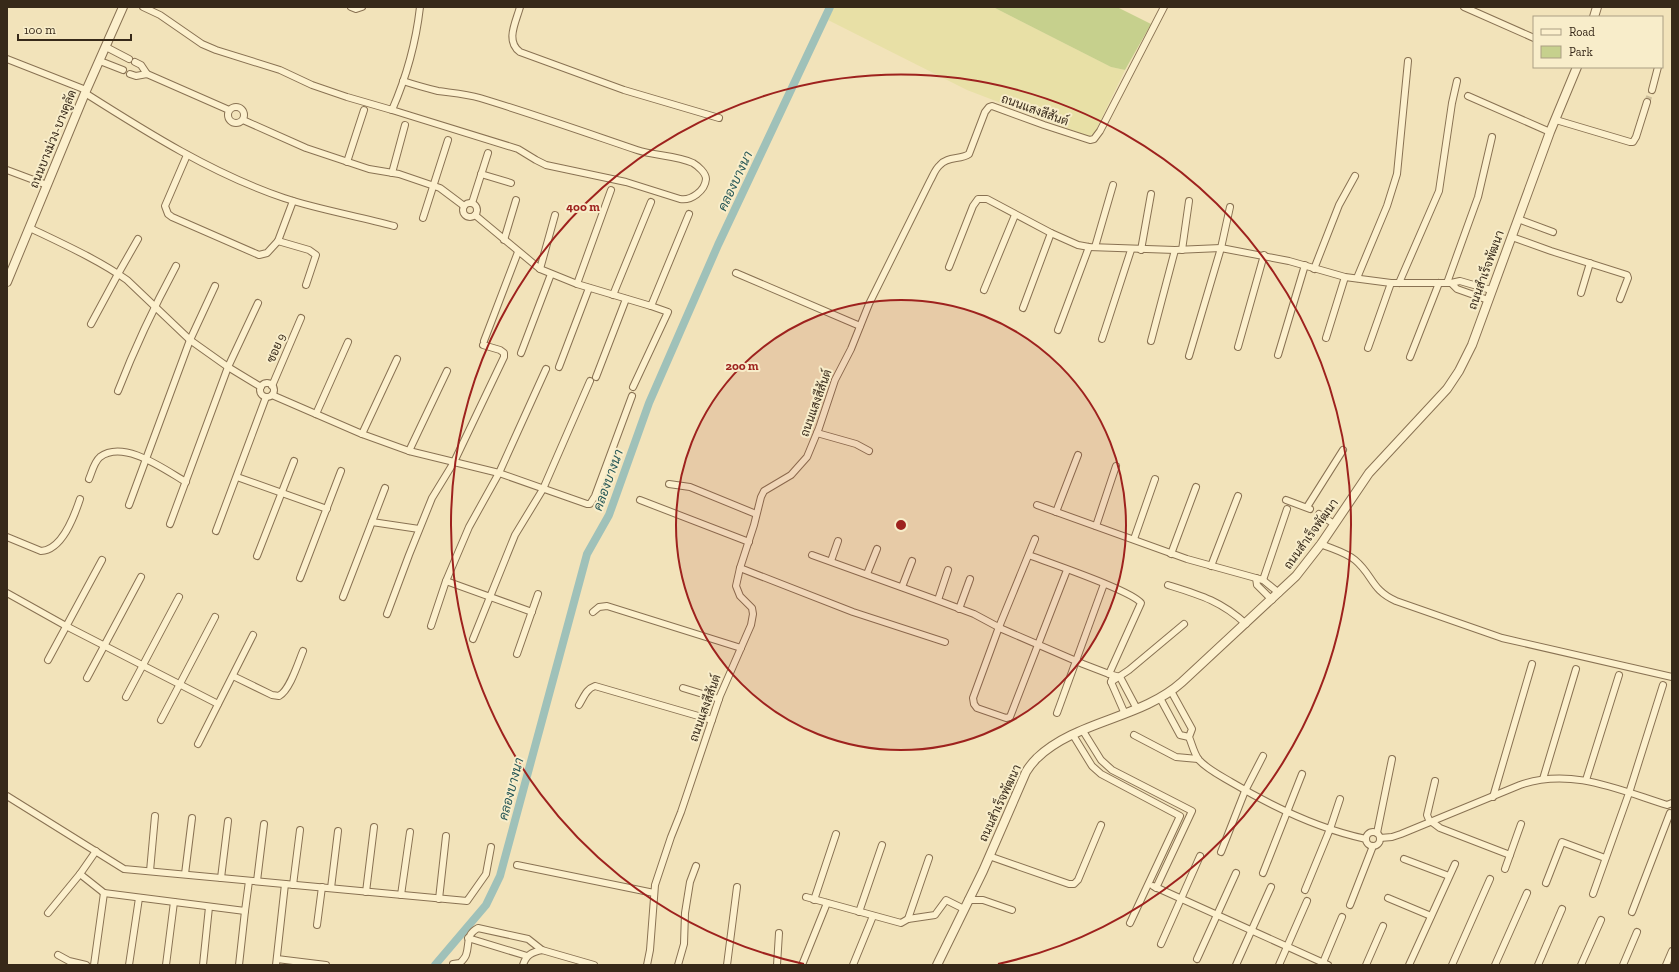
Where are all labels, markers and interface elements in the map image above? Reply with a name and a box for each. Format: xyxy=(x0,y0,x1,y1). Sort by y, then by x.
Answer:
scale bar xyxy=(18,16,131,42)
legend xyxy=(1533,16,1663,68)
text: 100 m xyxy=(24,23,56,37)
text: Road xyxy=(1569,25,1595,39)
text: Park xyxy=(1569,45,1594,59)
street label: ถนนบางม่วง-บางคูลัด xyxy=(27,88,80,191)
street label: ถนนแสงสีสันต์ xyxy=(999,90,1071,129)
water label: คลองบางนา xyxy=(715,149,755,213)
text: 400 m xyxy=(566,200,600,214)
street label: ถนนสำเร็จพัฒนา xyxy=(1463,228,1507,312)
street label: ซอย 9 xyxy=(264,331,288,365)
text: 200 m xyxy=(725,359,759,373)
street label: ถนนแสงสีสันต์ xyxy=(796,367,835,439)
water label: คลองบางนา xyxy=(590,447,626,513)
street label: ถนนสำเร็จพัฒนา xyxy=(1279,495,1341,572)
centre of rings xyxy=(894,518,908,532)
street label: ถนนแสงสีสันต์ xyxy=(685,672,724,744)
water label: คลองบางนา xyxy=(495,756,527,822)
street label: ถนนสำเร็จพัฒนา xyxy=(974,761,1024,844)

